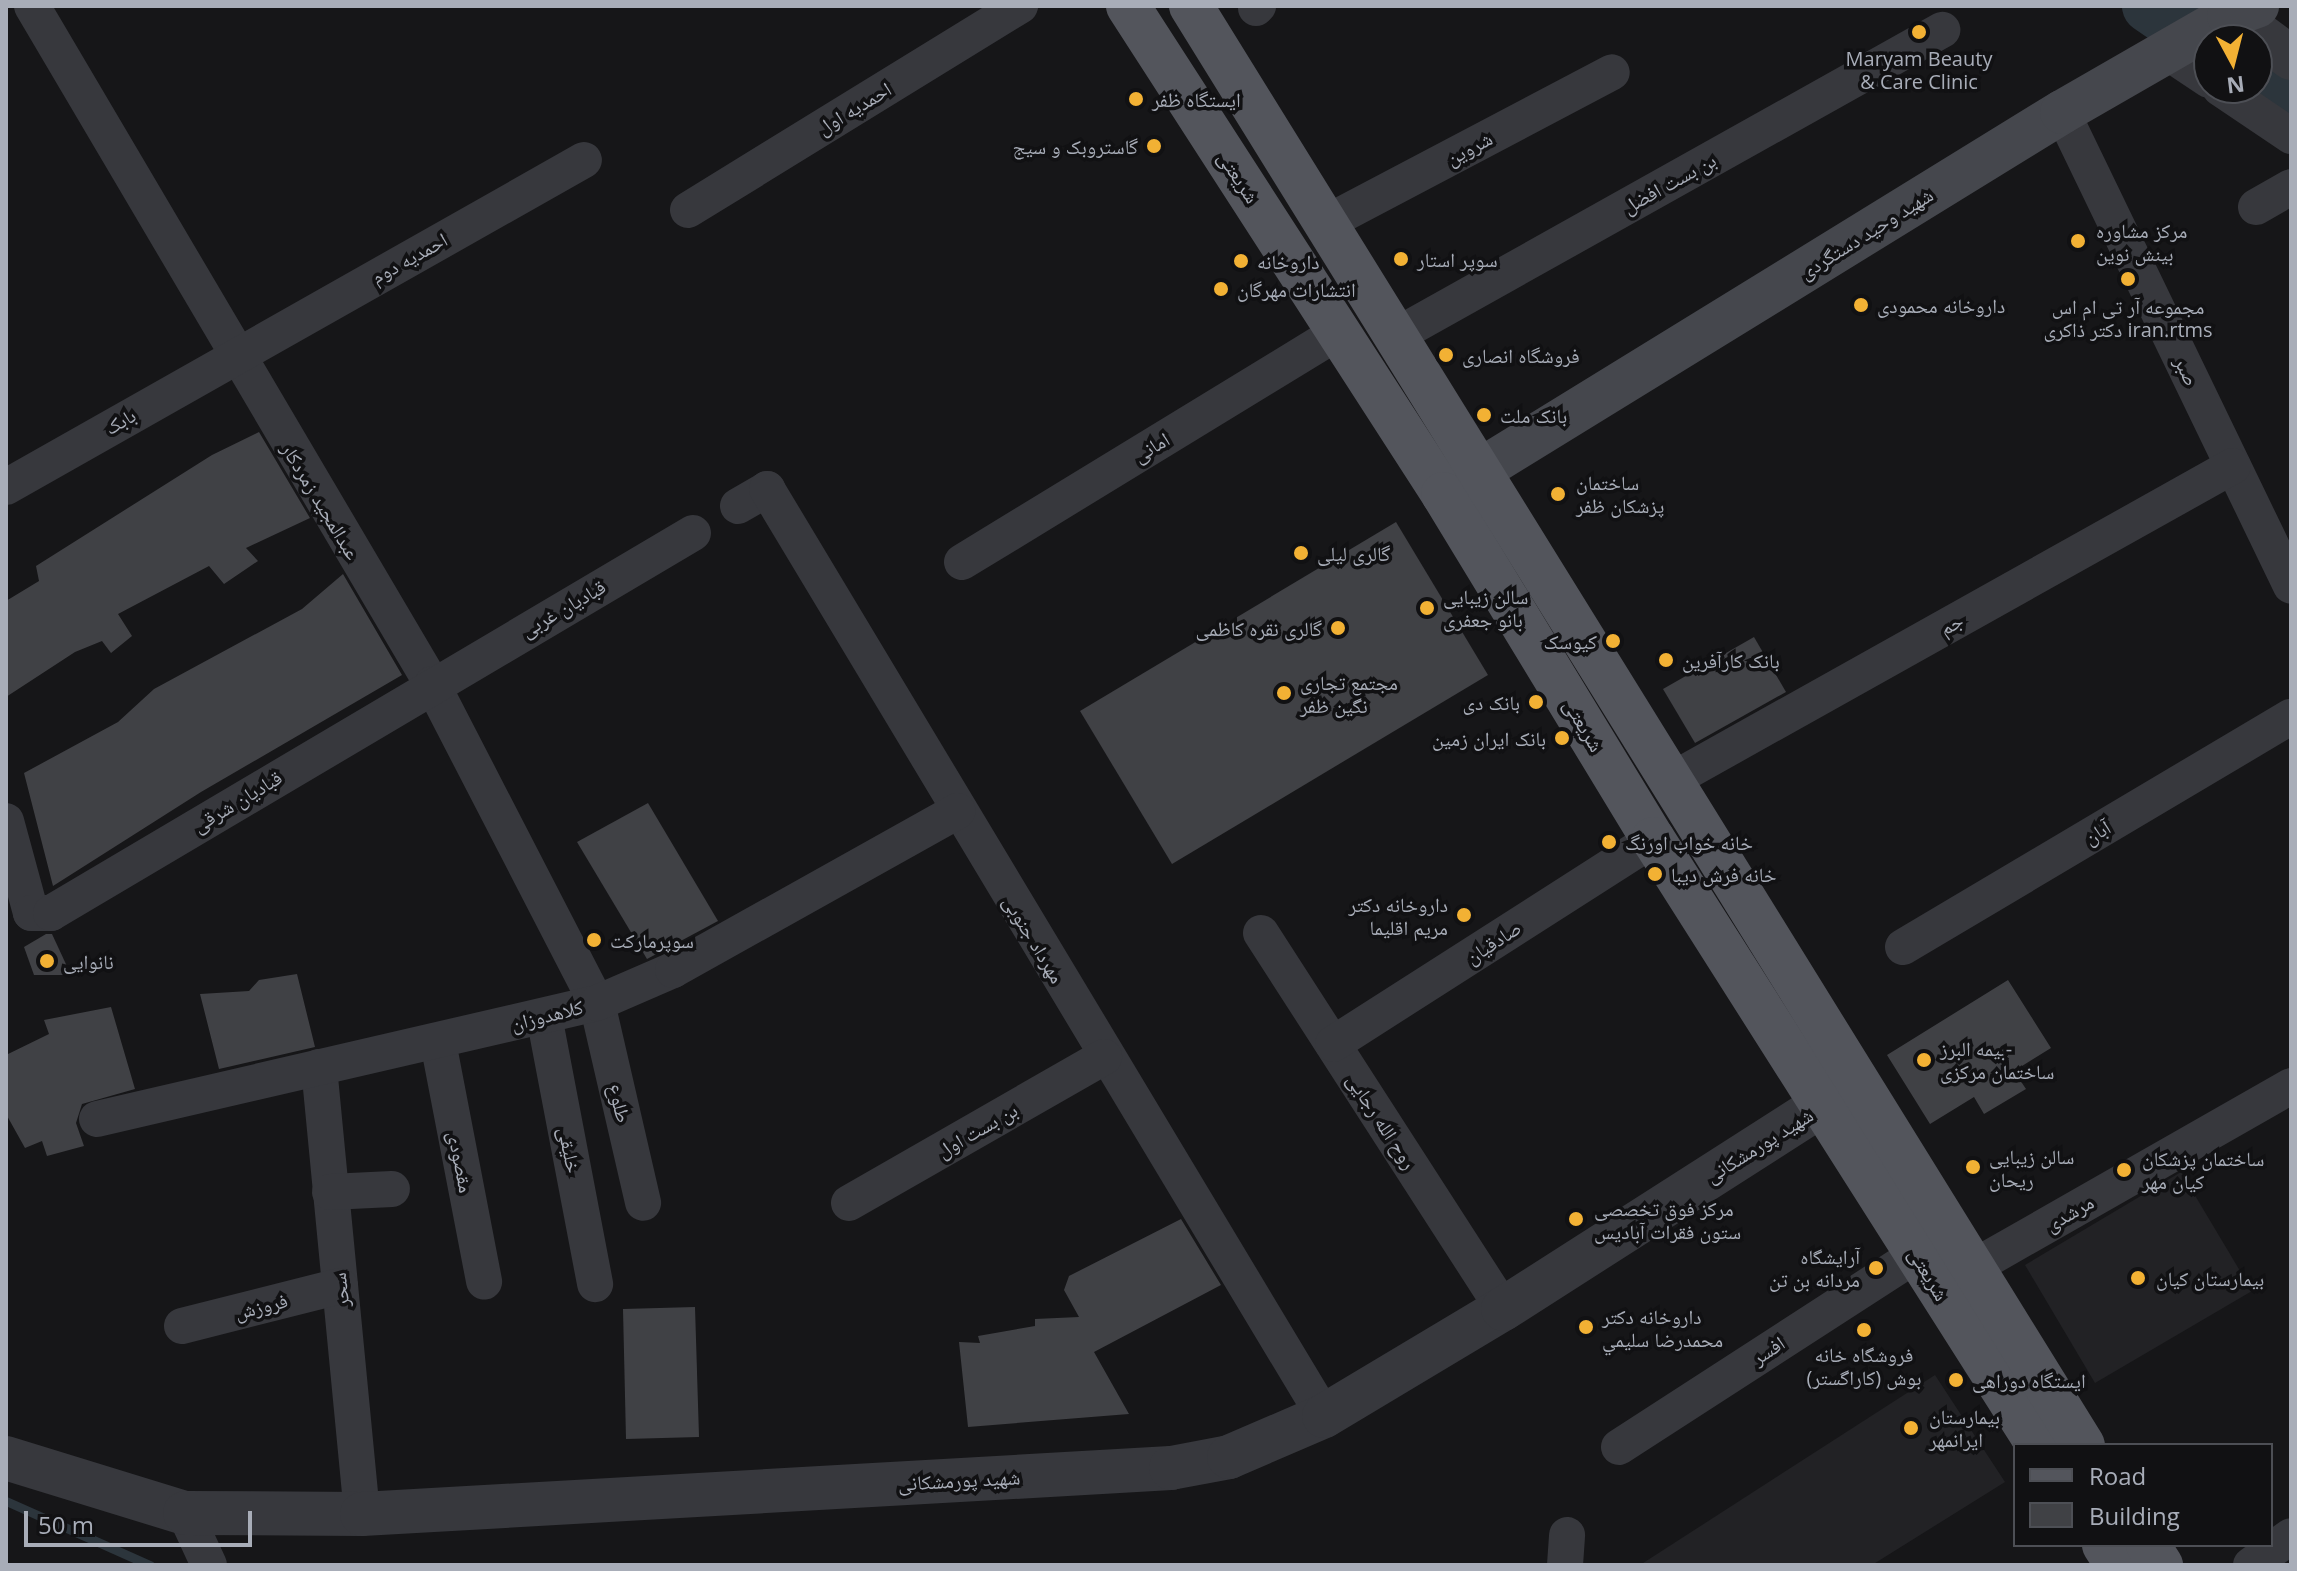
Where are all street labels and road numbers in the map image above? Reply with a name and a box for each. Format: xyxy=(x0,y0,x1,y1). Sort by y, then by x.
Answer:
street label: احمدیه اول xyxy=(813,77,895,139)
street label: شروین xyxy=(1442,126,1496,170)
street label: شریعتی xyxy=(1213,146,1265,208)
street label: بن بست افضل xyxy=(1618,147,1720,219)
street label: شهید وحید دستگردی xyxy=(1795,182,1937,284)
street label: احمدیه دوم xyxy=(367,227,451,289)
street label: صبر xyxy=(2170,352,2204,390)
street label: بابک xyxy=(100,403,140,439)
street label: امانی xyxy=(1128,427,1174,467)
street label: عبدالمجید زمردکار xyxy=(277,438,365,564)
street label: قبادیان غربی xyxy=(516,574,610,642)
street label: جم xyxy=(1935,608,1967,640)
street label: شریعتی xyxy=(1559,694,1609,756)
street label: قبادیان شرقی xyxy=(188,765,286,837)
street label: آبان xyxy=(2079,815,2115,849)
street label: مهرداد جنوبی xyxy=(998,891,1070,987)
street label: صادقیان xyxy=(1461,915,1525,969)
street label: کلاهدوزان xyxy=(508,994,586,1036)
street label: روح الله رجایی xyxy=(1342,1069,1422,1173)
street label: طلوع xyxy=(604,1081,636,1125)
street label: بن بست اول xyxy=(933,1097,1021,1163)
street label: شهید پورمشکانی xyxy=(1701,1102,1817,1188)
street label: خلیقی xyxy=(554,1125,586,1175)
street label: مقصودی xyxy=(443,1129,479,1195)
street label: مرشدی xyxy=(2040,1190,2098,1236)
street label: شریعتی xyxy=(1904,1243,1954,1305)
street label: سحر xyxy=(326,1272,354,1308)
street label: فروزش xyxy=(232,1288,290,1324)
street label: افسر xyxy=(1747,1331,1789,1369)
street label: شهید پورمشکانی xyxy=(897,1465,1021,1495)

